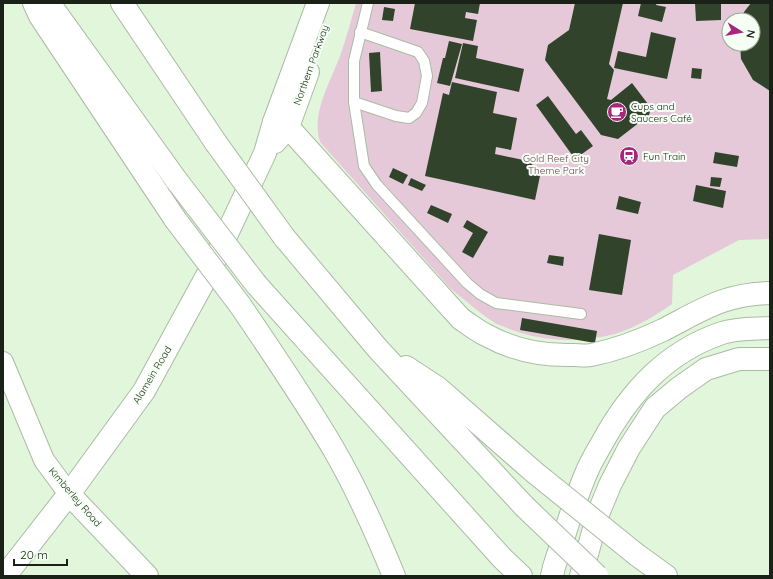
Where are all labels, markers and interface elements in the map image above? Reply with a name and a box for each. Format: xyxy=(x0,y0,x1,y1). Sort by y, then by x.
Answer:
north arrow xyxy=(721,12,761,52)
street label: Northern Parkway xyxy=(290,23,332,107)
text: N xyxy=(743,29,758,39)
place label: Cups and Saucers Café xyxy=(631,100,692,125)
cafe icon: Cups and Saucers Café xyxy=(606,101,628,123)
station icon: Fun Train xyxy=(618,145,640,167)
place label: Fun Train xyxy=(643,150,686,163)
park label: Gold Reef City Theme Park xyxy=(523,152,589,177)
street label: Alamein Road xyxy=(130,344,174,406)
street label: Kimberley Road xyxy=(46,465,104,529)
scale bar xyxy=(14,541,67,567)
text: 20 m xyxy=(20,547,48,562)

